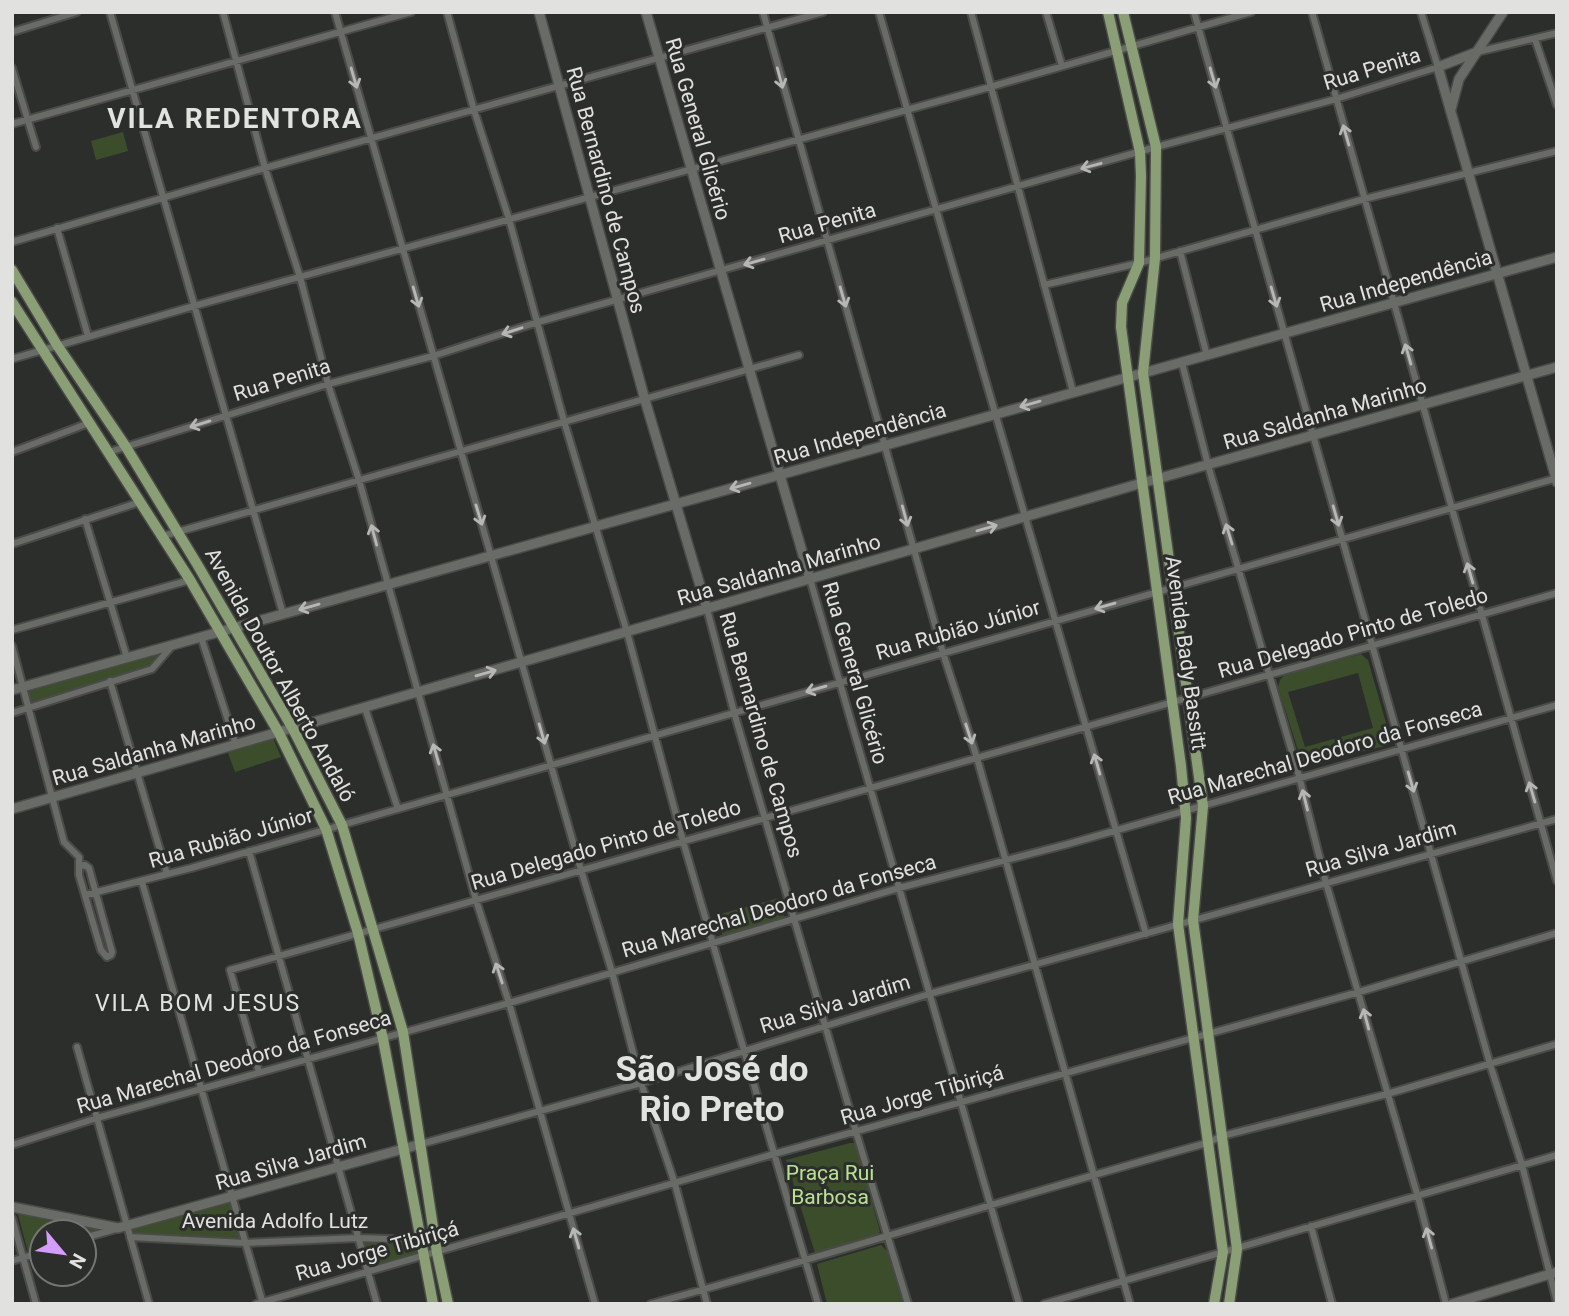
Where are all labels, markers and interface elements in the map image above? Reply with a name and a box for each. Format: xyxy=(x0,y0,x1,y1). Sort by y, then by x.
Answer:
street label: Rua General Glicério xyxy=(660,35,736,223)
street label: Rua Penita xyxy=(1320,43,1424,95)
street label: Rua Bernardino de Campos xyxy=(561,64,651,316)
one-way arrow xyxy=(348,67,361,89)
one-way arrow xyxy=(775,67,788,89)
one-way arrow xyxy=(1207,67,1220,89)
district label: VILA REDENTORA xyxy=(107,102,363,135)
one-way arrow xyxy=(1339,124,1352,146)
one-way arrow xyxy=(1080,160,1102,173)
street label: Rua Penita xyxy=(775,198,879,248)
street label: Rua Independência xyxy=(1317,245,1495,317)
one-way arrow xyxy=(743,256,766,269)
one-way arrow xyxy=(410,285,423,307)
one-way arrow xyxy=(838,286,851,308)
one-way arrow xyxy=(1269,286,1282,308)
one-way arrow xyxy=(501,325,523,338)
one-way arrow xyxy=(1401,343,1414,365)
street label: Rua Penita xyxy=(230,354,334,406)
street label: Rua Saldanha Marinho xyxy=(1221,373,1429,455)
street label: Rua Independência xyxy=(771,398,949,470)
one-way arrow xyxy=(1019,399,1041,412)
one-way arrow xyxy=(189,418,211,431)
one-way arrow xyxy=(730,480,752,493)
one-way arrow xyxy=(473,504,486,526)
one-way arrow xyxy=(899,504,912,527)
one-way arrow xyxy=(1330,505,1343,527)
one-way arrow xyxy=(975,520,997,533)
one-way arrow xyxy=(1221,523,1234,545)
one-way arrow xyxy=(367,525,380,547)
street label: Rua Saldanha Marinho xyxy=(675,529,883,611)
street label: Avenida Doutor Alberto Andaló xyxy=(200,544,360,806)
street label: Avenida Bady Bassitt xyxy=(1160,554,1212,752)
one-way arrow xyxy=(1462,562,1475,584)
street label: Rua General Glicério xyxy=(817,579,893,767)
street label: Rua Delegado Pinto de Toledo xyxy=(1215,583,1491,683)
street label: Rua Rubião Júnior xyxy=(873,595,1043,665)
one-way arrow xyxy=(298,601,321,614)
one-way arrow xyxy=(1095,601,1117,614)
street label: Rua Bernardino de Campos xyxy=(714,609,808,861)
one-way arrow xyxy=(475,666,497,679)
one-way arrow xyxy=(805,683,828,696)
street label: Rua Marechal Deodoro da Fonseca xyxy=(1165,697,1485,809)
street label: Rua Saldanha Marinho xyxy=(50,709,258,791)
one-way arrow xyxy=(536,722,549,745)
one-way arrow xyxy=(963,723,976,745)
one-way arrow xyxy=(429,743,442,766)
one-way arrow xyxy=(1089,754,1102,776)
one-way arrow xyxy=(1405,771,1418,793)
one-way arrow xyxy=(1524,781,1537,803)
one-way arrow xyxy=(1298,789,1311,812)
street label: Rua Delegado Pinto de Toledo xyxy=(468,795,744,895)
street label: Rua Rubião Júnior xyxy=(146,803,316,873)
street label: Rua Silva Jardim xyxy=(1303,816,1459,882)
street label: Rua Marechal Deodoro da Fonseca xyxy=(619,850,939,962)
one-way arrow xyxy=(492,962,505,984)
street label: Rua Silva Jardim xyxy=(757,970,913,1038)
district label: VILA BOM JESUS xyxy=(95,990,301,1017)
street label: Rua Marechal Deodoro da Fonseca xyxy=(74,1006,394,1118)
one-way arrow xyxy=(1359,1008,1372,1031)
district label: São José do Rio Preto xyxy=(615,1049,809,1130)
street label: Rua Jorge Tibiriçá xyxy=(838,1060,1006,1130)
street label: Rua Silva Jardim xyxy=(213,1129,369,1195)
park label: Praça Rui Barbosa xyxy=(786,1161,874,1209)
street label: Avenida Adolfo Lutz xyxy=(182,1209,368,1233)
street label: Rua Jorge Tibiriçá xyxy=(293,1216,461,1286)
north arrow xyxy=(28,1218,98,1288)
one-way arrow xyxy=(1421,1227,1434,1249)
one-way arrow xyxy=(568,1228,581,1250)
text: N xyxy=(64,1250,91,1272)

